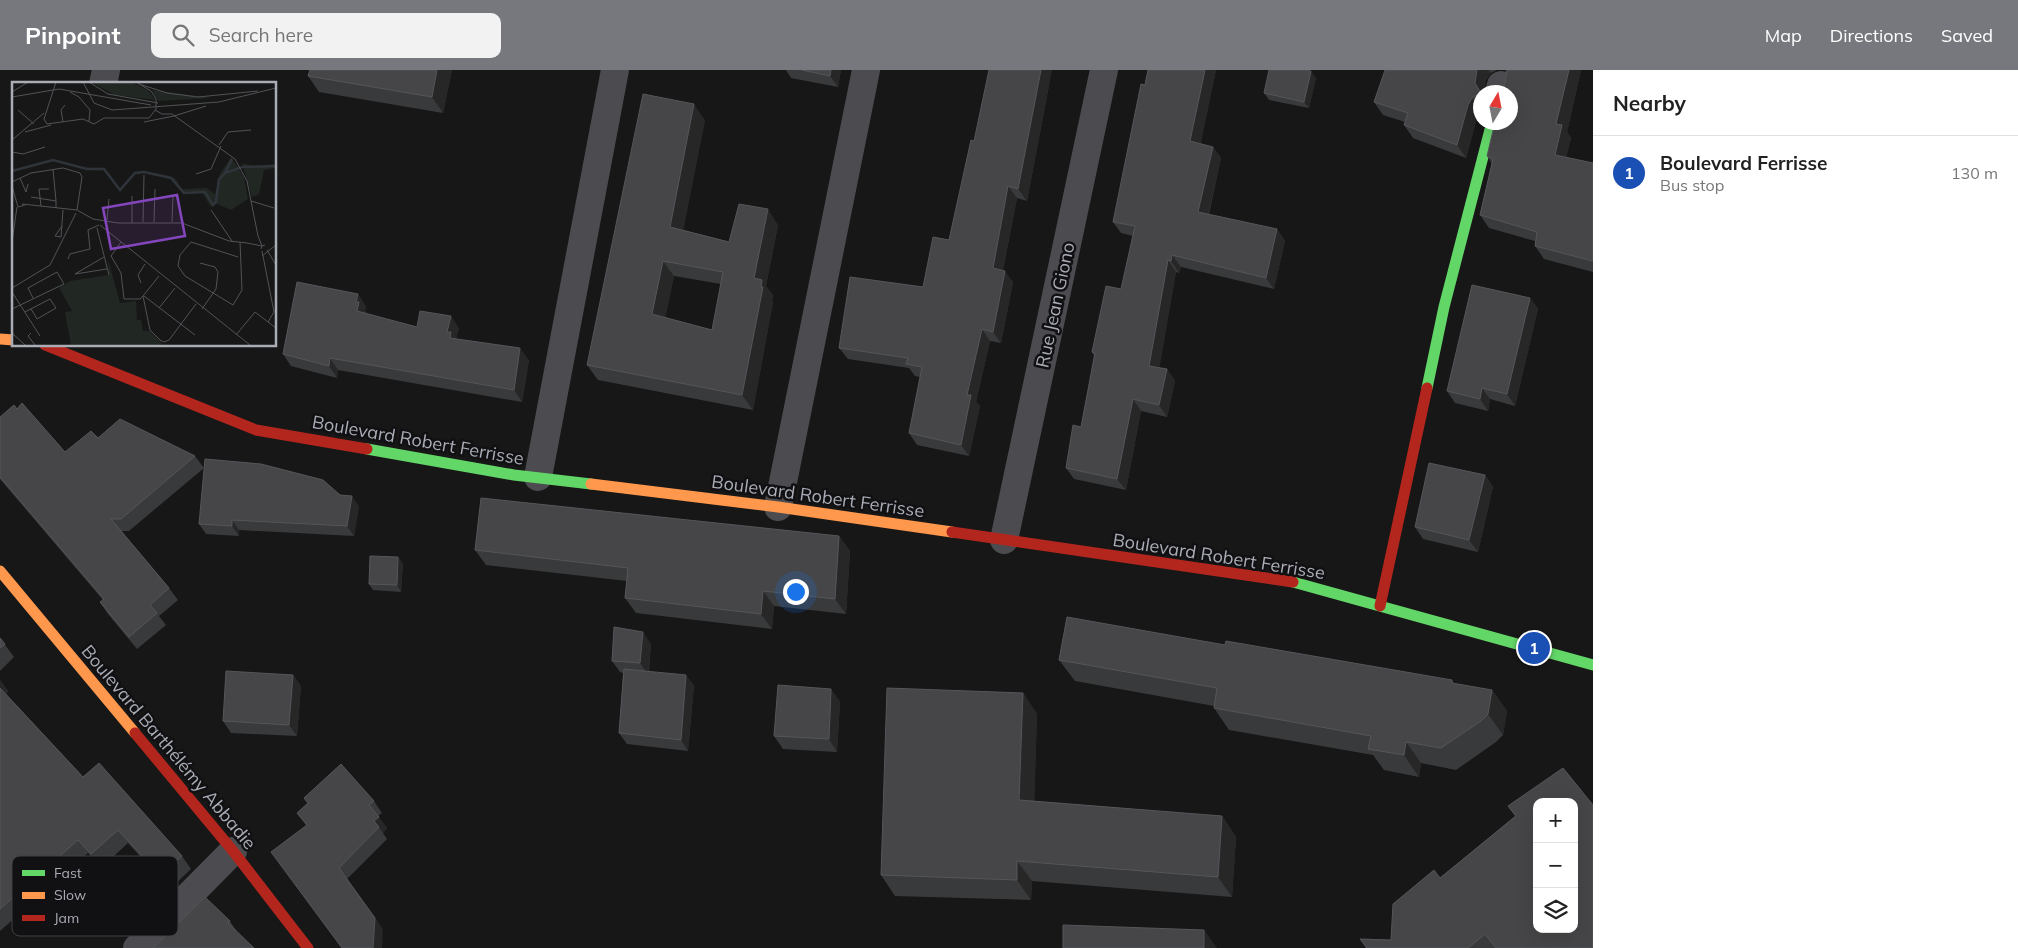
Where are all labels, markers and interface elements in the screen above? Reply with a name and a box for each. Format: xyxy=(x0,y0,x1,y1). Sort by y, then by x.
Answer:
search box xyxy=(151,13,501,58)
text: Pinpoint xyxy=(25,20,121,50)
icon: search xyxy=(169,21,197,49)
text: Search here xyxy=(209,23,313,47)
text: Map xyxy=(1765,24,1802,47)
text: Directions xyxy=(1830,24,1913,47)
text: Saved xyxy=(1941,24,1993,47)
inset map xyxy=(12,82,276,346)
north arrow xyxy=(1473,85,1518,130)
text: Nearby xyxy=(1613,90,1686,116)
text: Boulevard Ferrisse xyxy=(1660,151,1827,175)
text: 1 xyxy=(1624,163,1634,183)
text: 130 m xyxy=(1951,163,1998,183)
text: Bus stop xyxy=(1660,175,1724,195)
street label: Rue Jean Giono xyxy=(1030,240,1080,370)
street label: Boulevard Robert Ferrisse xyxy=(310,410,526,470)
street label: Boulevard Robert Ferrisse xyxy=(710,470,926,522)
street label: Boulevard Robert Ferrisse xyxy=(1111,528,1327,584)
your location xyxy=(783,579,809,605)
pin: 1 xyxy=(1518,629,1550,667)
street label: Boulevard Barthélémy Abbadie xyxy=(77,640,261,854)
map controls xyxy=(1533,798,1578,933)
button: + xyxy=(1533,798,1578,843)
button: − xyxy=(1533,843,1578,888)
legend xyxy=(12,856,178,936)
text: Fast xyxy=(54,864,82,882)
text: Slow xyxy=(54,886,86,904)
button: layers xyxy=(1533,888,1578,933)
text: Jam xyxy=(54,909,79,927)

